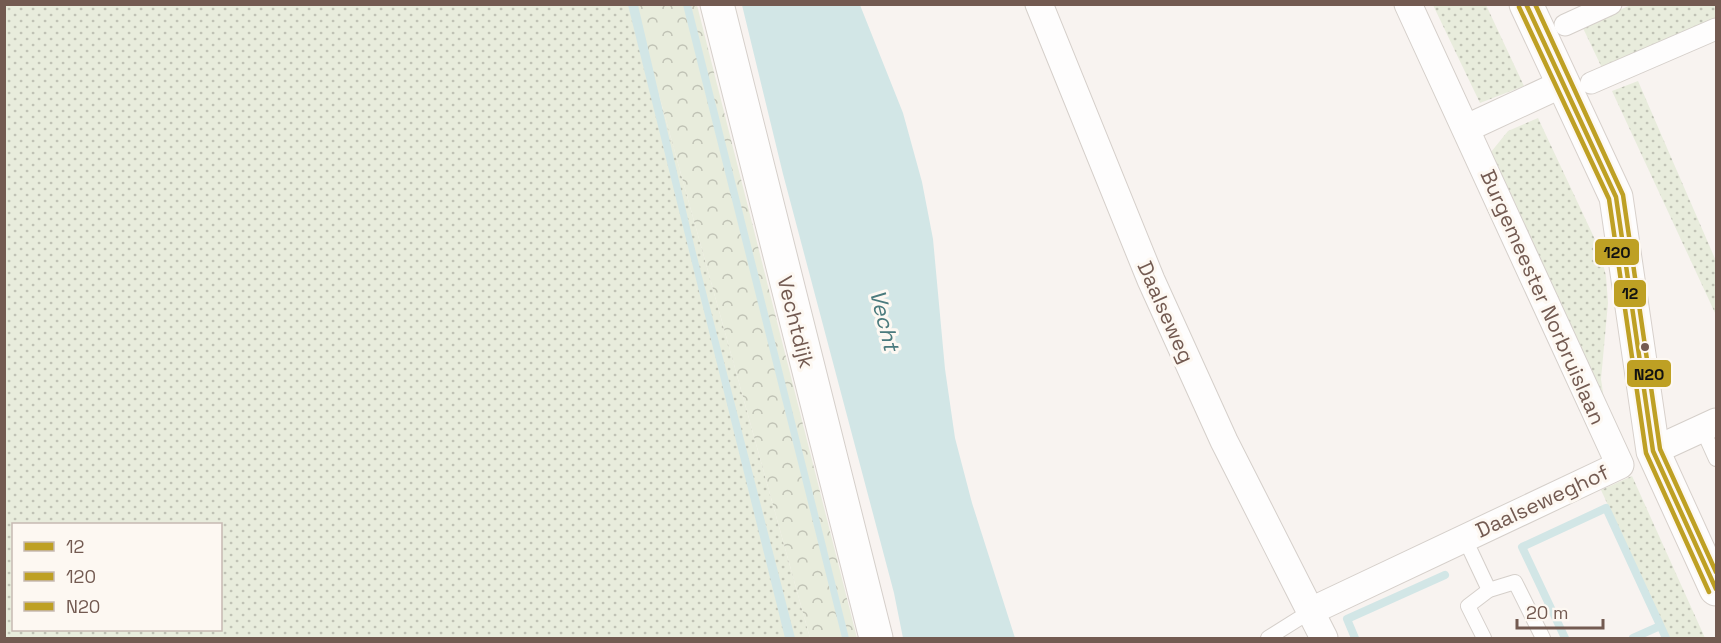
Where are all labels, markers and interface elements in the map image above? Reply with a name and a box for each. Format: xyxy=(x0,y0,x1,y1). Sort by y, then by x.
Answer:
street label: Burgemeester Norbruislaan xyxy=(1474,165,1612,429)
line badge: 120 xyxy=(1594,238,1640,266)
text: 120 xyxy=(1603,242,1631,263)
street label: Daalseweg xyxy=(1131,257,1201,367)
street label: Vechtdijk xyxy=(772,273,820,371)
line badge: 12 xyxy=(1613,279,1647,308)
text: 12 xyxy=(1622,283,1638,304)
water label: Vecht xyxy=(864,286,907,355)
unlabelled marker xyxy=(1639,341,1651,353)
line badge: N20 xyxy=(1626,359,1672,388)
text: N20 xyxy=(1634,364,1664,385)
street label: Daalseweghof xyxy=(1471,458,1613,544)
legend xyxy=(12,523,222,631)
text: 12 xyxy=(66,535,84,558)
text: 120 xyxy=(66,565,96,588)
scale bar xyxy=(1517,592,1602,630)
text: N20 xyxy=(66,595,100,618)
text: 20 m xyxy=(1526,601,1569,624)

